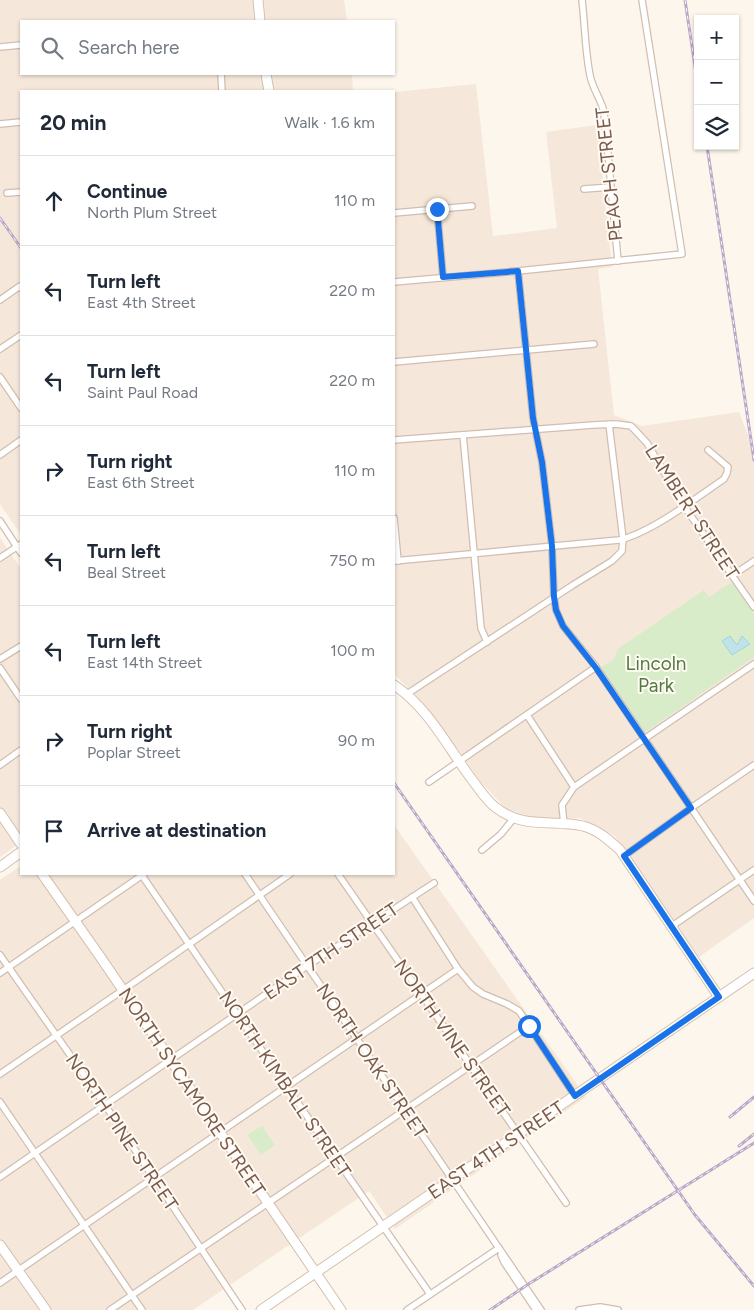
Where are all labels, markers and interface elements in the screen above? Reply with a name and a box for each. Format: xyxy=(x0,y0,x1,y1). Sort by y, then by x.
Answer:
map controls xyxy=(694,15,739,150)
button: + xyxy=(694,15,739,60)
search box xyxy=(20,20,395,75)
icon: search xyxy=(38,34,66,62)
text: Search here xyxy=(78,36,180,59)
button: − xyxy=(694,60,739,105)
street label: PEACH STREET xyxy=(590,105,627,242)
button: layers xyxy=(694,105,739,150)
text: 20 min xyxy=(40,110,107,135)
text: Walk · 1.6 km xyxy=(285,113,375,132)
text: Continue xyxy=(87,180,167,203)
icon: ahead xyxy=(40,187,68,215)
text: 110 m xyxy=(334,191,375,210)
route end xyxy=(426,198,449,221)
text: North Plum Street xyxy=(87,203,217,222)
text: Turn left xyxy=(87,270,161,293)
icon: left xyxy=(40,277,68,305)
text: 220 m xyxy=(329,281,375,300)
text: East 4th Street xyxy=(87,293,196,312)
text: Turn left xyxy=(87,360,161,383)
icon: left xyxy=(40,367,68,395)
text: 220 m xyxy=(329,371,375,390)
text: Saint Paul Road xyxy=(87,383,198,402)
street label: LAMBERT STREET xyxy=(640,440,744,584)
text: Turn right xyxy=(87,450,173,473)
icon: right xyxy=(40,457,68,485)
text: 110 m xyxy=(334,461,375,480)
text: East 6th Street xyxy=(87,473,195,492)
text: Turn left xyxy=(87,540,161,563)
icon: left xyxy=(40,547,68,575)
text: 750 m xyxy=(329,551,375,570)
text: Beal Street xyxy=(87,563,166,582)
text: Turn left xyxy=(87,630,161,653)
icon: left xyxy=(40,637,68,665)
text: 100 m xyxy=(330,641,375,660)
park label: Lincoln Park xyxy=(626,652,686,697)
text: East 14th Street xyxy=(87,653,202,672)
text: Turn right xyxy=(87,720,173,743)
icon: right xyxy=(40,727,68,755)
text: 90 m xyxy=(338,731,375,750)
text: Poplar Street xyxy=(87,743,181,762)
icon: arrive xyxy=(40,817,68,845)
text: Arrive at destination xyxy=(87,819,266,842)
street label: EAST 7TH STREET xyxy=(259,897,403,1005)
street label: NORTH VINE STREET xyxy=(389,955,515,1121)
street label: NORTH OAK STREET xyxy=(312,979,433,1143)
street label: NORTH SYCAMORE STREET xyxy=(114,984,271,1201)
street label: NORTH KIMBALL STREET xyxy=(214,987,356,1182)
route start xyxy=(518,1015,541,1038)
street label: NORTH PINE STREET xyxy=(61,1049,183,1215)
street label: EAST 4TH STREET xyxy=(424,1096,569,1204)

